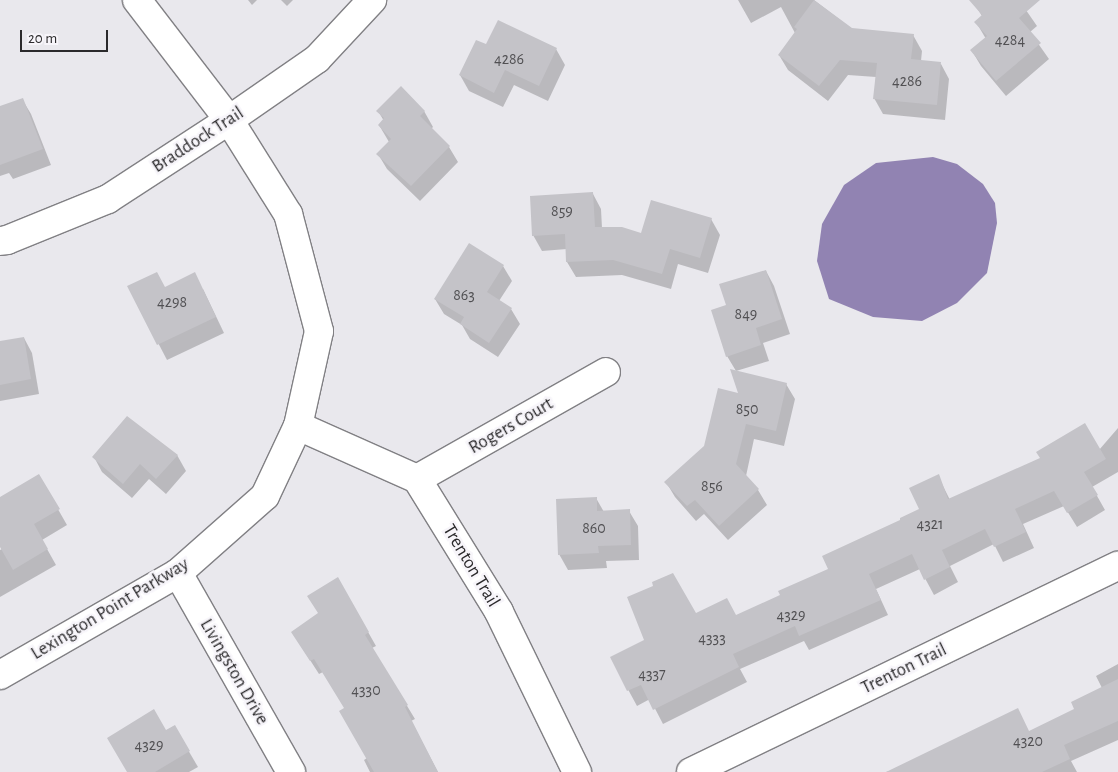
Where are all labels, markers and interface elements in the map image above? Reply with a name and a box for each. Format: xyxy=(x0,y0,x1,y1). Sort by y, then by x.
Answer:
scale bar xyxy=(22,20,110,52)
house number: 4284 xyxy=(995,30,1025,50)
text: 20 m xyxy=(28,31,57,46)
house number: 4286 xyxy=(494,49,524,69)
house number: 4286 xyxy=(892,71,922,91)
street label: Braddock Trail xyxy=(148,102,248,178)
house number: 859 xyxy=(551,201,573,221)
house number: 863 xyxy=(453,285,475,305)
house number: 4298 xyxy=(157,292,187,312)
house number: 849 xyxy=(735,304,757,324)
street label: Rogers Court xyxy=(465,393,557,459)
house number: 850 xyxy=(736,399,758,419)
house number: 856 xyxy=(701,476,723,496)
house number: 4321 xyxy=(916,514,944,534)
house number: 860 xyxy=(582,518,606,538)
street label: Trenton Trail xyxy=(437,520,505,612)
street label: Lexington Point Parkway xyxy=(27,553,193,665)
house number: 4329 xyxy=(776,605,806,625)
street label: Livingston Drive xyxy=(194,615,274,729)
house number: 4333 xyxy=(698,628,726,648)
street label: Trenton Trail xyxy=(857,638,951,700)
house number: 4337 xyxy=(638,664,666,684)
house number: 4330 xyxy=(351,680,381,700)
house number: 4320 xyxy=(1013,731,1043,751)
house number: 4329 xyxy=(134,735,164,755)

